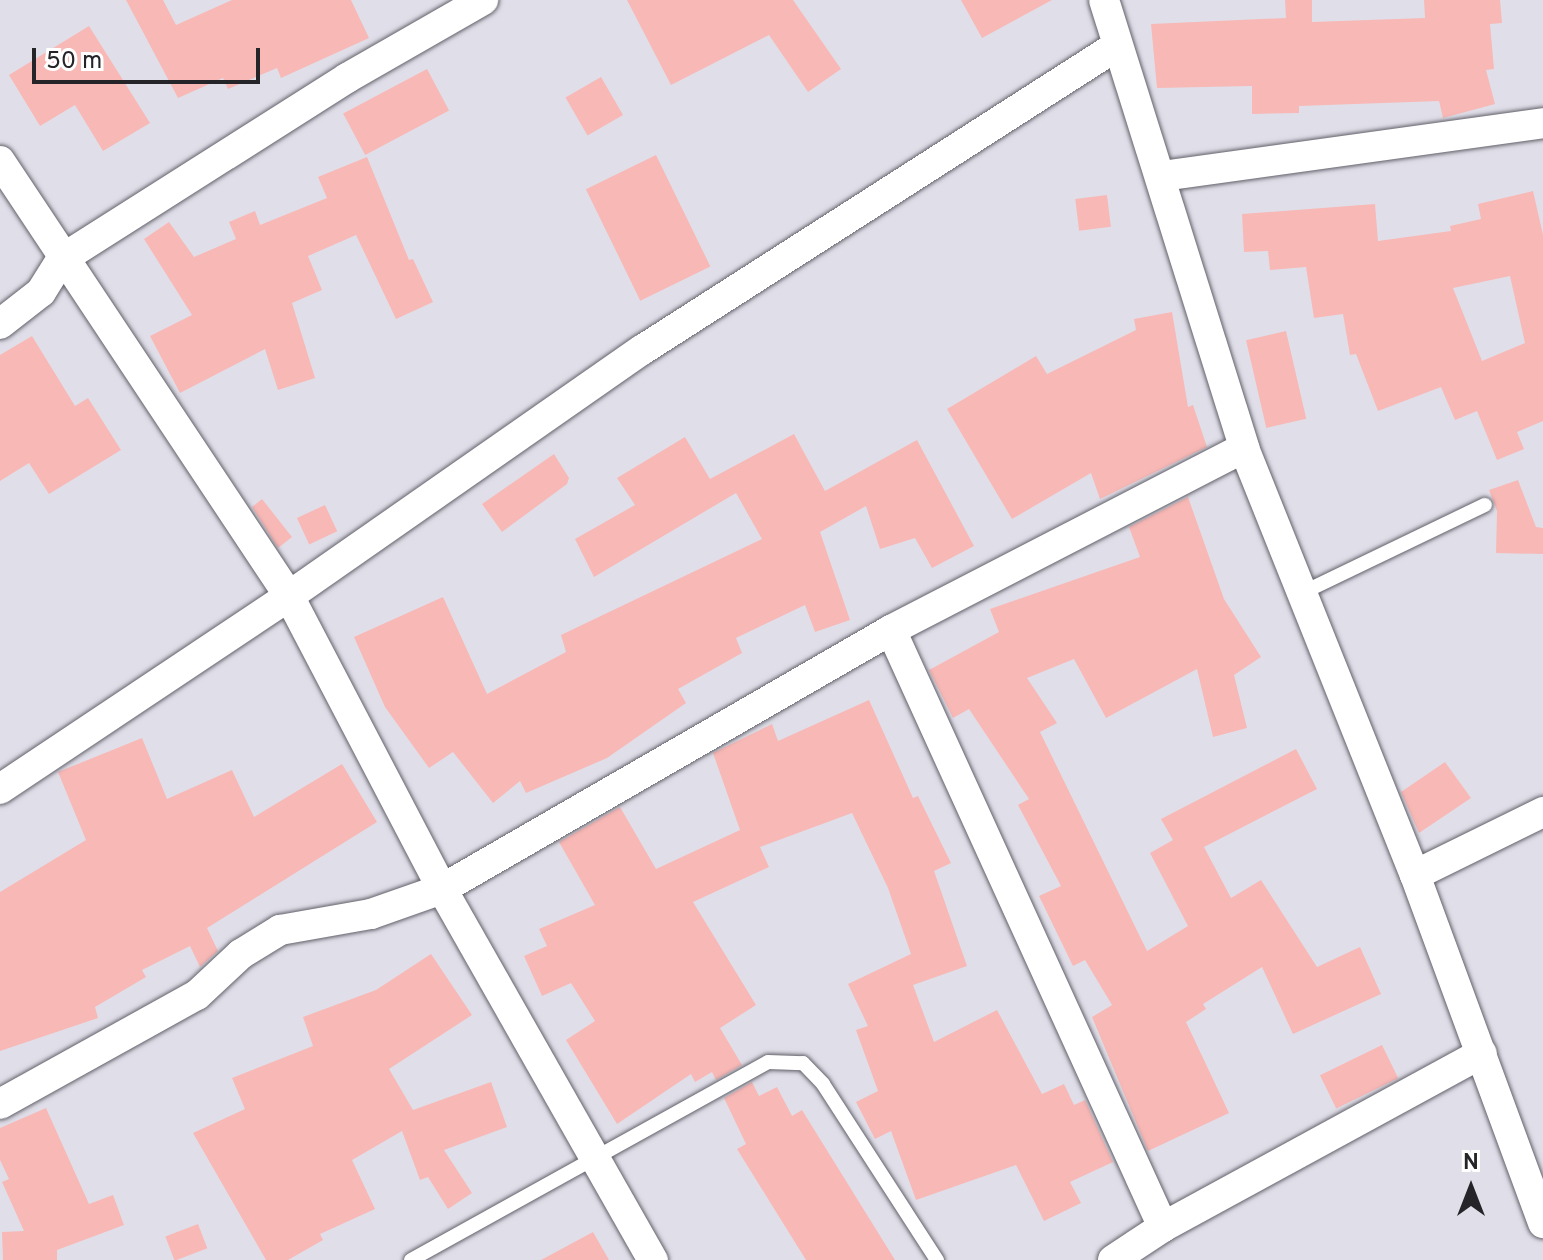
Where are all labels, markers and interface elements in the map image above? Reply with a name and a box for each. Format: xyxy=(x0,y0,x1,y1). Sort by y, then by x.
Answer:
scale bar xyxy=(36,32,264,82)
text: 50 m xyxy=(46,47,102,77)
north arrow xyxy=(1431,1148,1511,1228)
text: N xyxy=(1463,1150,1479,1177)

